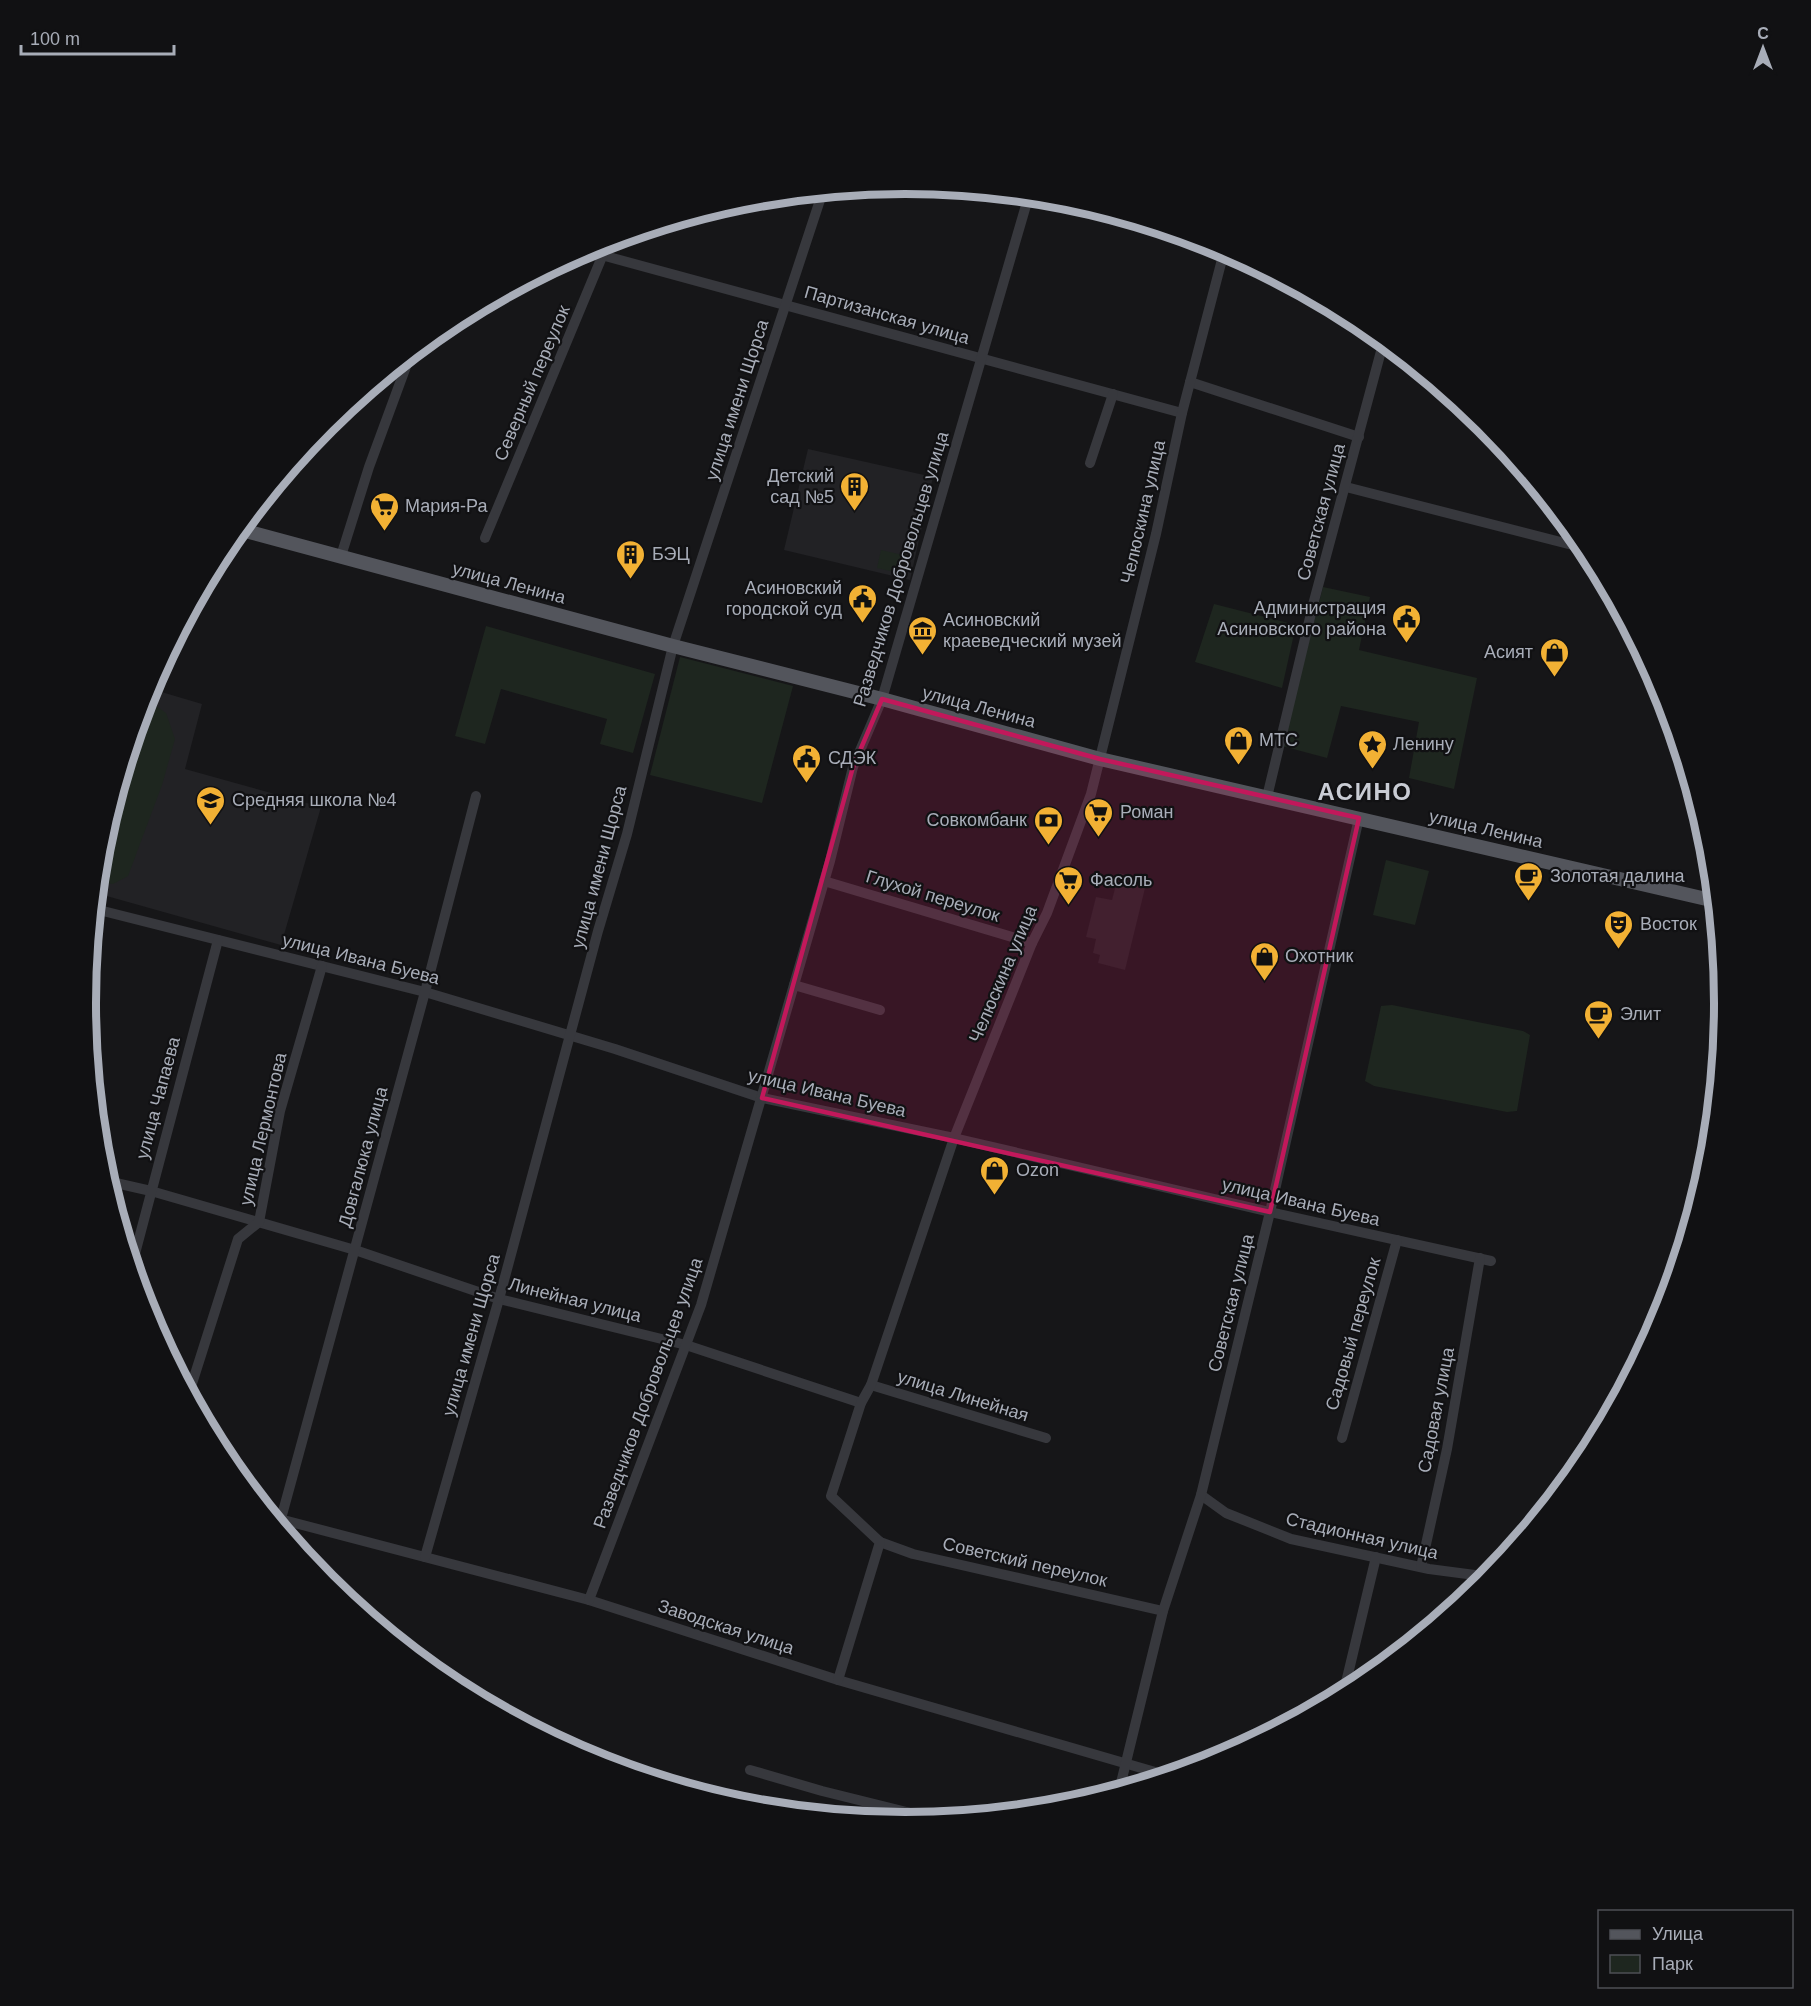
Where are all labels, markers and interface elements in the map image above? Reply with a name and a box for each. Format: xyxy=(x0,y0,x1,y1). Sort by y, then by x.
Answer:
scale bar xyxy=(21,18,174,56)
north arrow xyxy=(1733,18,1793,78)
text: С xyxy=(1757,25,1769,42)
text: 100 m xyxy=(30,29,80,49)
street label: Партизанская улица xyxy=(802,282,973,348)
street label: Северный переулок xyxy=(490,302,574,464)
street label: улица имени Щорса xyxy=(702,316,773,483)
street label: Разведчиков Добровольцев улица xyxy=(850,428,953,709)
street label: Челюскина улица xyxy=(1117,437,1169,586)
street label: Советская улица xyxy=(1293,440,1349,583)
place label: Детский сад №5 xyxy=(767,466,834,507)
building icon: Детский сад №5 xyxy=(839,470,871,512)
supermarket icon: Мария-Ра xyxy=(368,490,400,532)
place label: Мария-Ра xyxy=(405,496,488,516)
building icon: БЭЦ xyxy=(615,538,647,580)
place label: БЭЦ xyxy=(652,544,690,564)
street label: улица Ленина xyxy=(450,558,569,608)
place label: Асиновский городской суд xyxy=(726,578,842,619)
public building icon: Асиновский городской суд xyxy=(847,582,879,624)
place label: Администрация Асиновского района xyxy=(1217,598,1387,639)
public building icon: Администрация Асиновского района xyxy=(1391,602,1423,644)
place label: Асиновский краеведческий музей xyxy=(943,610,1121,651)
museum icon: Асиновский краеведческий музей xyxy=(906,614,938,656)
shop icon: Асият xyxy=(1538,636,1570,678)
place label: Асият xyxy=(1484,642,1533,662)
street label: улица Ленина xyxy=(920,682,1039,732)
shop icon: МТС xyxy=(1222,724,1254,766)
place icon: Ленину xyxy=(1356,728,1388,770)
place label: МТС xyxy=(1259,730,1298,750)
place label: Ленину xyxy=(1393,734,1454,754)
public building icon: СДЭК xyxy=(791,742,823,784)
place label: СДЭК xyxy=(828,748,877,768)
district label: АСИНО xyxy=(1318,778,1412,805)
street label: улица имени Щорса xyxy=(568,782,631,951)
school or university icon: Средняя школа №4 xyxy=(195,784,227,826)
place label: Средняя школа №4 xyxy=(232,790,397,810)
supermarket icon: Роман xyxy=(1083,796,1115,838)
place label: Роман xyxy=(1120,802,1174,822)
bank icon: Совкомбанк xyxy=(1032,804,1064,846)
street label: улица Ленина xyxy=(1427,806,1546,852)
place label: Совкомбанк xyxy=(926,810,1027,830)
cafe icon: Золотая далина xyxy=(1513,860,1545,902)
supermarket icon: Фасоль xyxy=(1053,864,1085,906)
street label: Глухой переулок xyxy=(864,866,1002,926)
place label: Золотая далина xyxy=(1550,866,1686,886)
place label: Фасоль xyxy=(1090,870,1152,890)
street label: Челюскина улица xyxy=(965,902,1041,1045)
theatre icon: Восток xyxy=(1603,908,1635,950)
place label: Восток xyxy=(1640,914,1697,934)
street label: улица Ивана Буева xyxy=(280,930,443,988)
shop icon: Охотник xyxy=(1248,940,1280,982)
place label: Охотник xyxy=(1285,946,1353,966)
cafe icon: Элит xyxy=(1583,998,1615,1040)
place label: Элит xyxy=(1620,1004,1661,1024)
street label: улица Чапаева xyxy=(132,1034,184,1161)
street label: улица Лермонтова xyxy=(236,1050,291,1207)
street label: улица Ивана Буева xyxy=(746,1065,909,1121)
street label: Довгалюка улица xyxy=(335,1083,392,1230)
shop icon: Ozon xyxy=(979,1154,1011,1196)
place label: Ozon xyxy=(1016,1160,1059,1180)
street label: улица Ивана Буева xyxy=(1220,1174,1383,1230)
street label: Советская улица xyxy=(1204,1231,1258,1374)
street label: улица имени Щорса xyxy=(438,1251,504,1418)
street label: Разведчиков Добровольцев улица xyxy=(590,1254,707,1531)
street label: Садовый переулок xyxy=(1322,1255,1384,1413)
street label: Линейная улица xyxy=(507,1274,644,1326)
street label: Садовая улица xyxy=(1414,1345,1458,1474)
street label: улица Линейная xyxy=(895,1367,1031,1425)
street label: Стадионная улица xyxy=(1284,1509,1441,1563)
street label: Советский переулок xyxy=(941,1533,1109,1591)
street label: Заводская улица xyxy=(655,1596,797,1659)
legend xyxy=(1598,1910,1793,1988)
text: Улица xyxy=(1652,1924,1704,1944)
text: Парк xyxy=(1652,1954,1693,1974)

